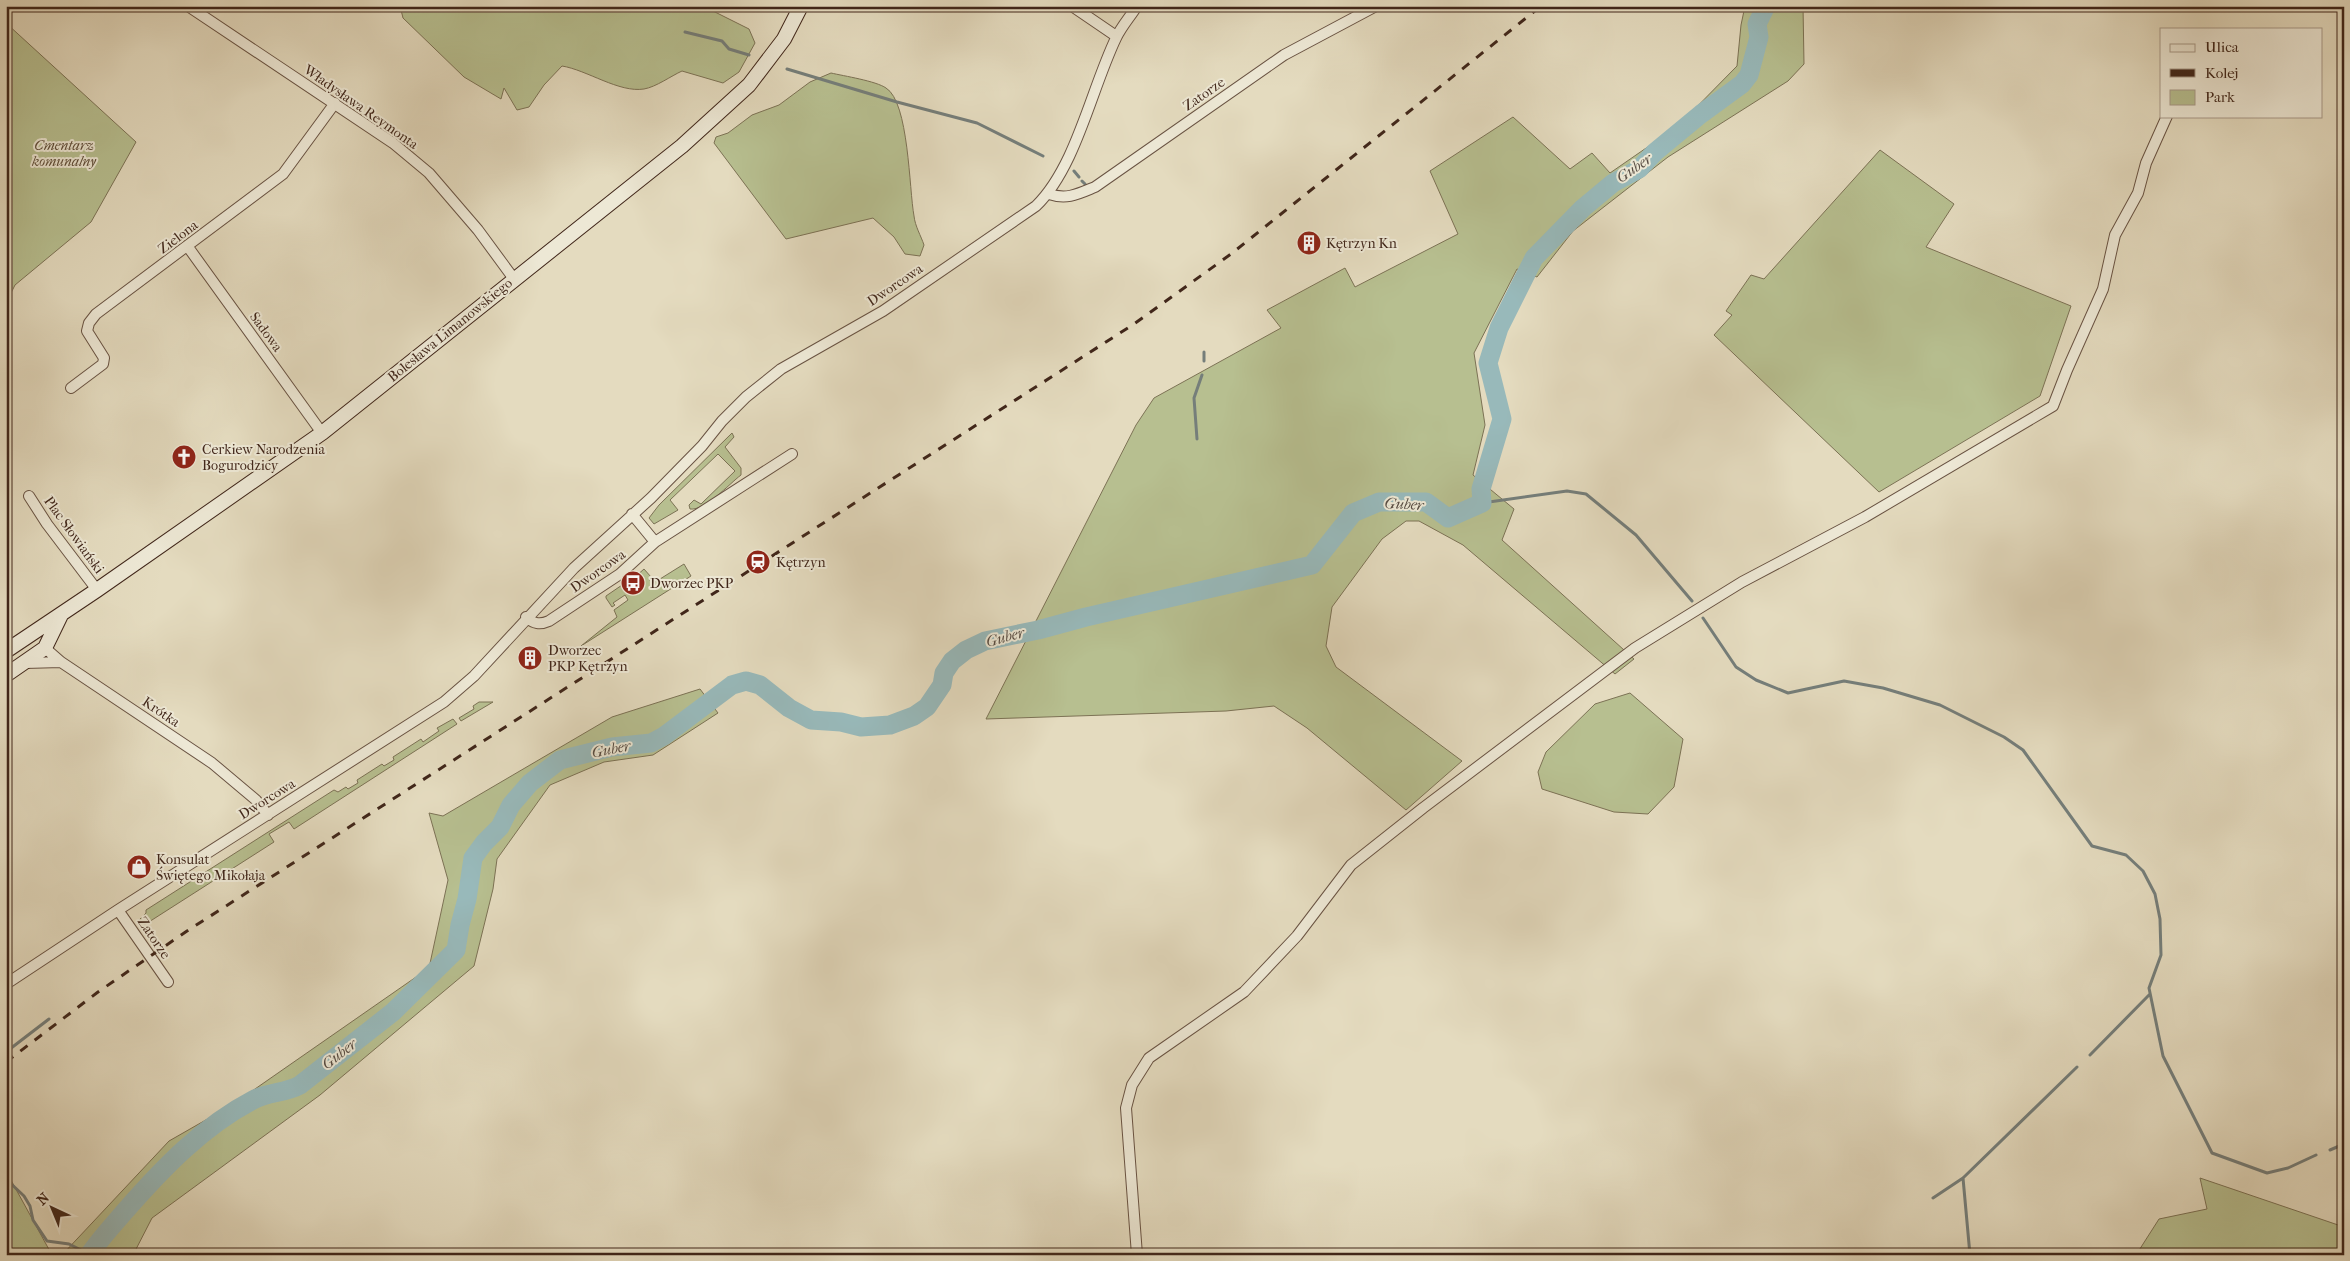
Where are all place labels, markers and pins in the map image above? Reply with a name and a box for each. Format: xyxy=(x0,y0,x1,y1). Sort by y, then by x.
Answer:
building icon: Kętrzyn Kn xyxy=(1296,230,1322,256)
place label: Kętrzyn Kn xyxy=(1326,235,1397,252)
place label: Cerkiew Narodzenia Bogurodzicy xyxy=(202,441,325,474)
church icon: Cerkiew Narodzenia Bogurodzicy xyxy=(171,444,197,470)
station icon: Kętrzyn xyxy=(745,549,771,575)
place label: Kętrzyn xyxy=(776,554,826,571)
bus stop icon: Dworzec PKP xyxy=(620,570,646,596)
place label: Dworzec PKP xyxy=(650,575,734,592)
place label: Dworzec PKP Kętrzyn xyxy=(548,642,628,675)
building icon: Dworzec PKP Kętrzyn xyxy=(517,645,543,671)
place label: Konsulat Świętego Mikołaja xyxy=(156,851,266,884)
shop icon: Konsulat Świętego Mikołaja xyxy=(126,854,152,880)

